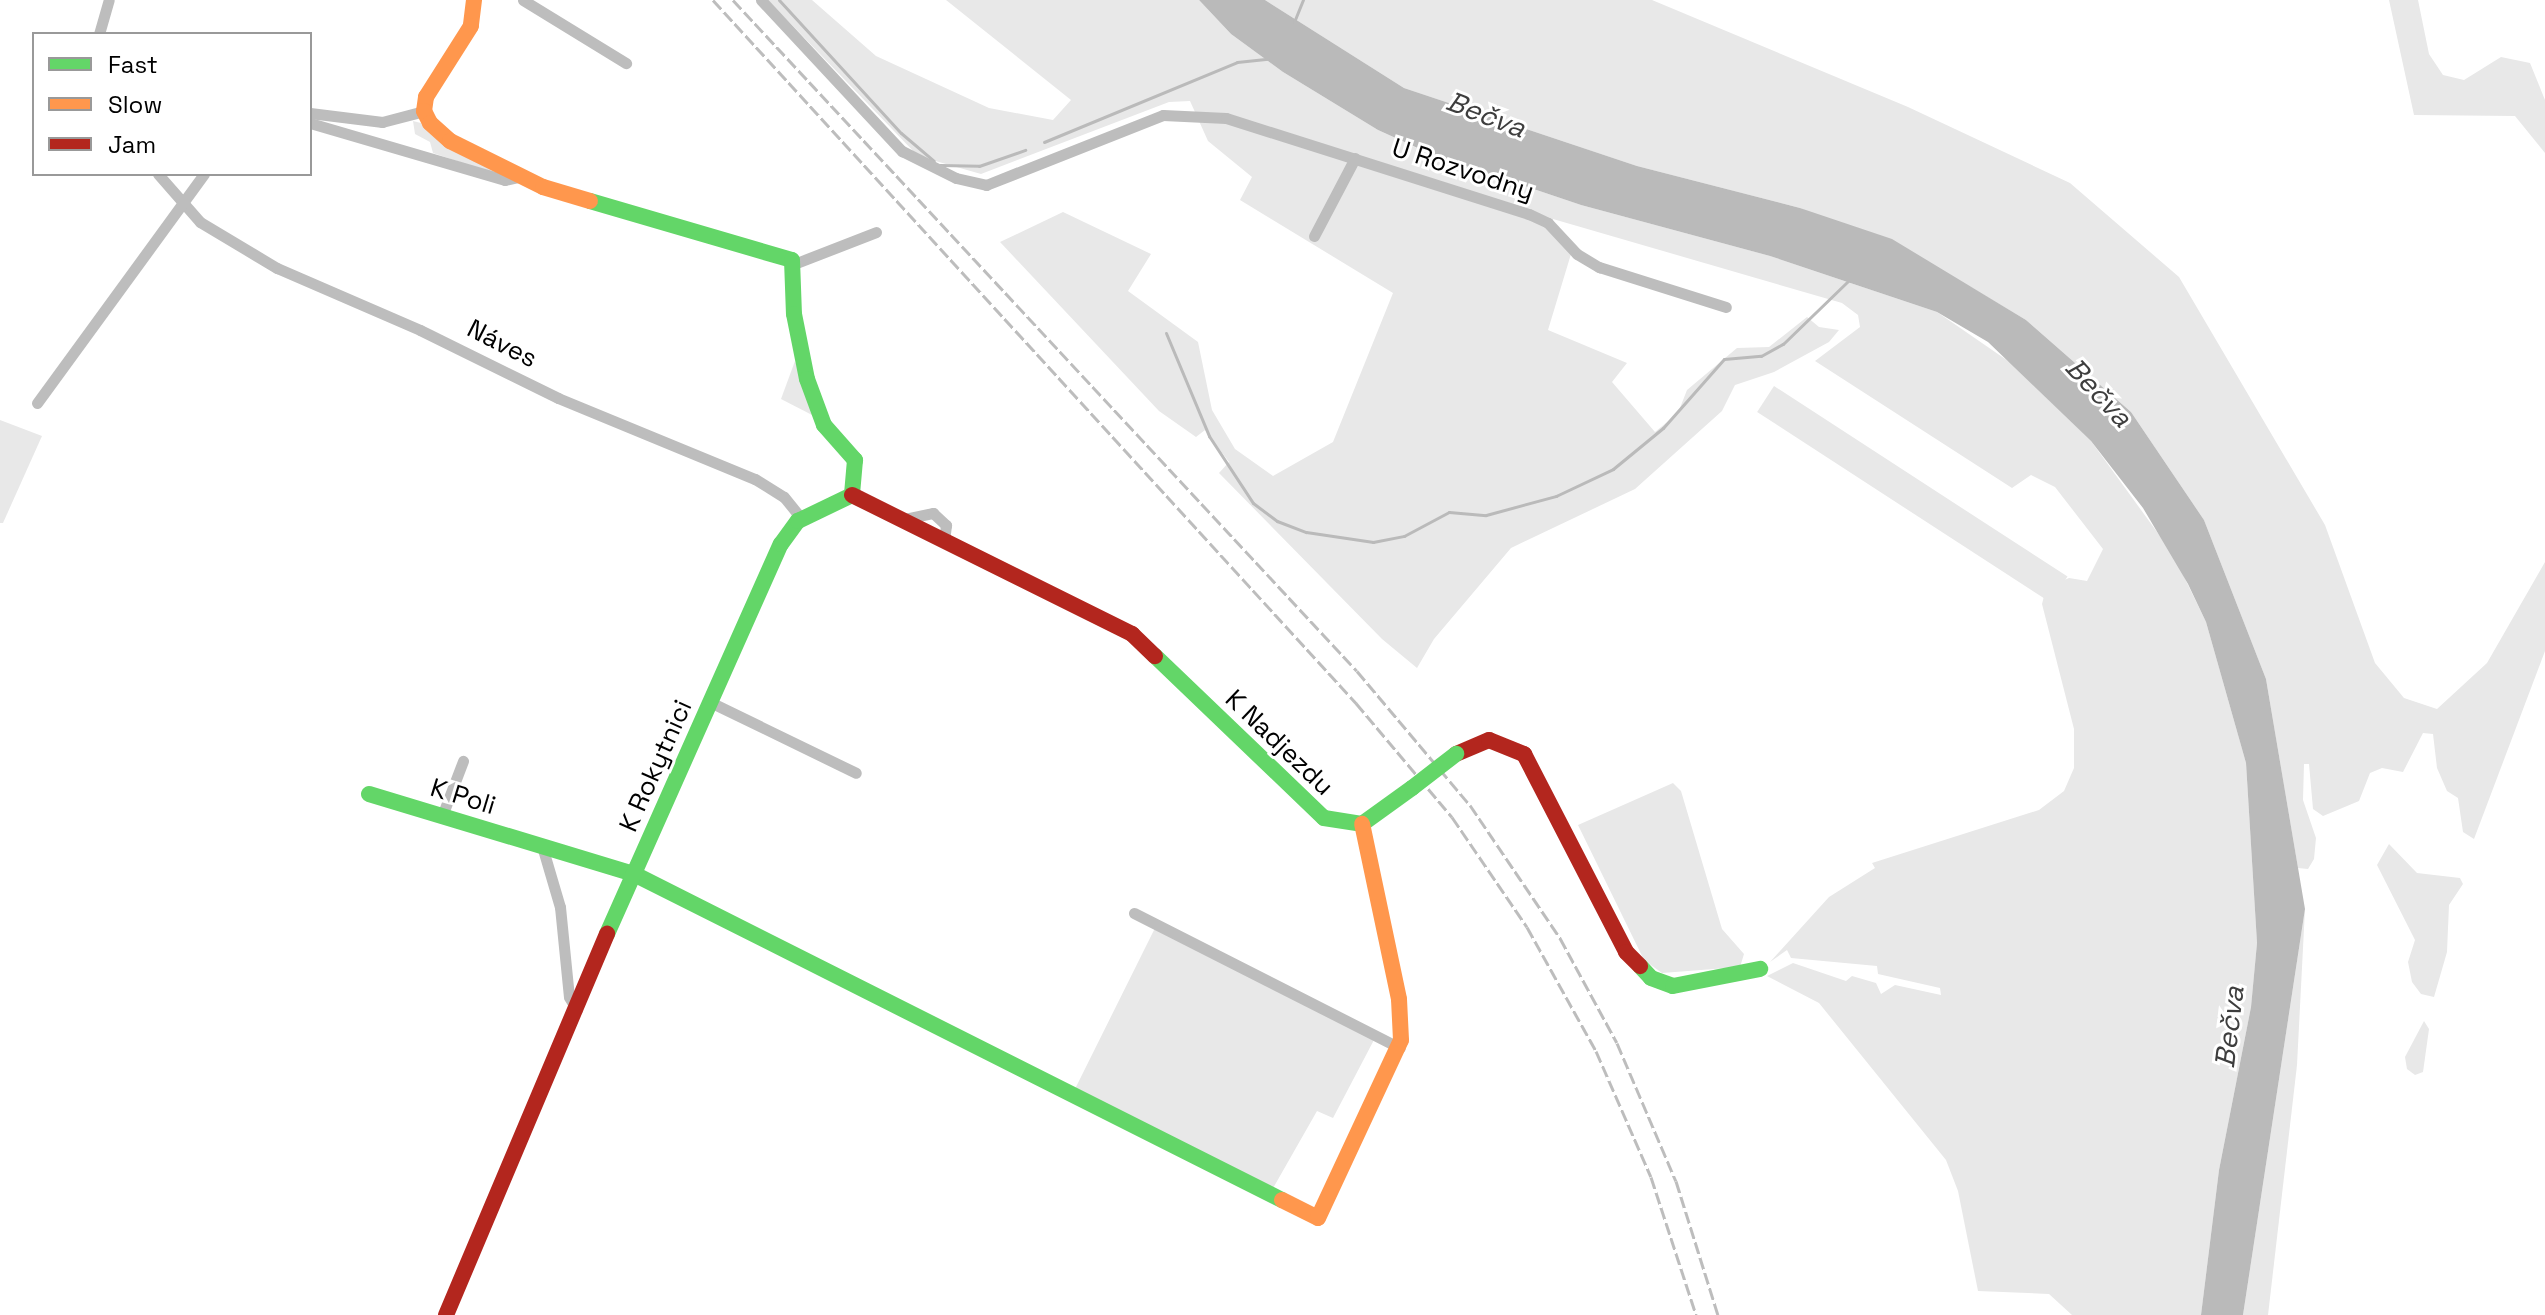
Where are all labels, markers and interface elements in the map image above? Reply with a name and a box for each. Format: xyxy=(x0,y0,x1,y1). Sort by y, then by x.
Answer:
legend xyxy=(32,32,312,176)
text: Fast xyxy=(108,49,158,80)
water label: Bečva xyxy=(1442,84,1530,144)
text: Slow xyxy=(108,89,162,120)
text: Jam xyxy=(108,129,156,160)
street label: U Rozvodny xyxy=(1388,132,1538,208)
street label: Náves xyxy=(462,313,542,375)
water label: Bečva xyxy=(2059,351,2139,433)
street label: K Nadjezdu xyxy=(1218,684,1340,802)
street label: K Rokytnici xyxy=(613,695,699,837)
street label: K Poli xyxy=(427,772,499,822)
water label: Bečva xyxy=(2207,984,2251,1070)

